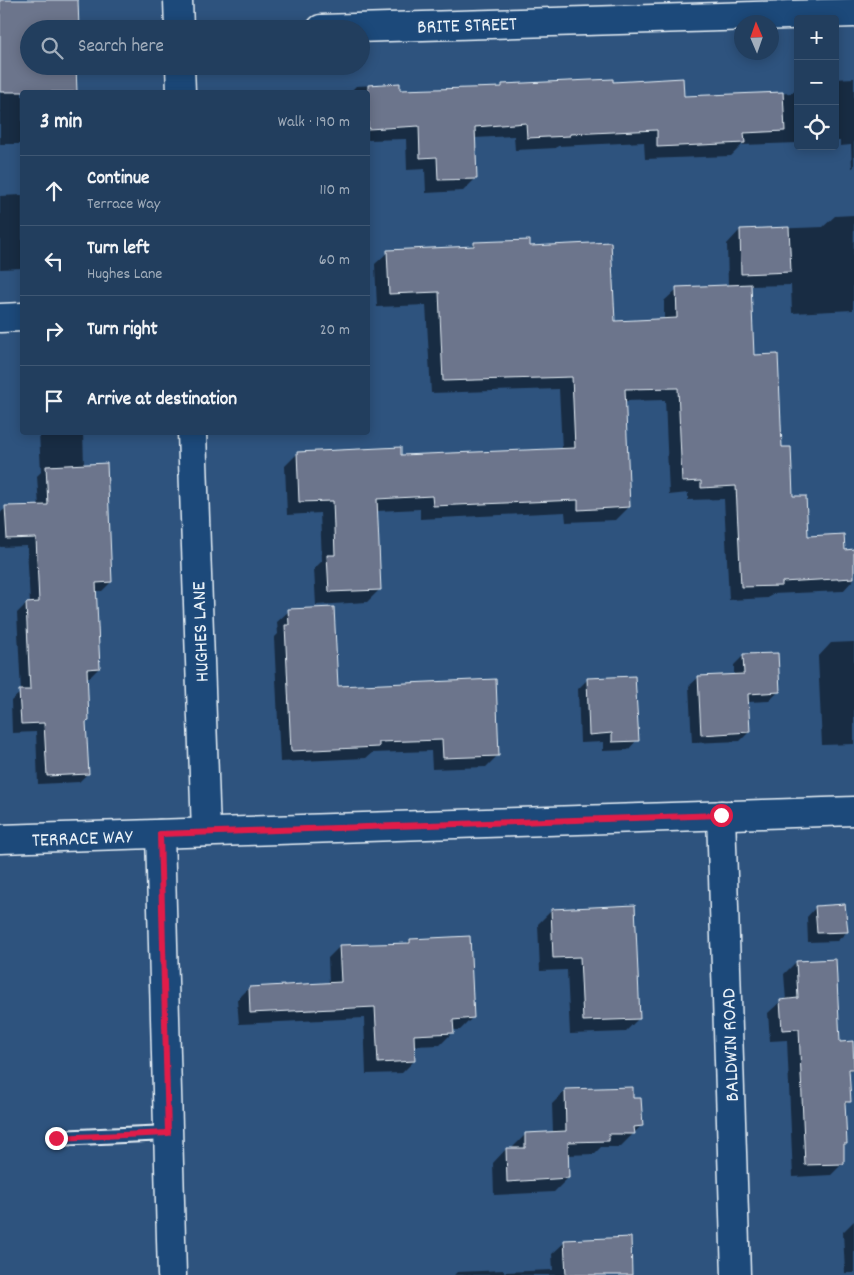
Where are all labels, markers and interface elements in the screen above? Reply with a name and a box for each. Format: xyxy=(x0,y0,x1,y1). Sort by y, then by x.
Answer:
street label: BRITE STREET xyxy=(417,11,517,43)
north arrow xyxy=(734,15,779,60)
map controls xyxy=(794,15,839,150)
button: + xyxy=(794,15,839,60)
search box xyxy=(20,20,370,75)
icon: search xyxy=(38,34,66,62)
text: Search here xyxy=(78,34,164,61)
button: − xyxy=(794,60,839,105)
button: locate xyxy=(794,105,839,150)
text: 3 min xyxy=(40,108,82,138)
text: Walk · 190 m xyxy=(278,111,350,134)
text: Continue xyxy=(87,166,149,193)
icon: ahead xyxy=(40,177,68,205)
text: 110 m xyxy=(320,179,350,202)
text: Terrace Way xyxy=(87,193,160,216)
text: Turn left xyxy=(87,236,150,263)
icon: left xyxy=(40,247,68,275)
text: 60 m xyxy=(319,249,350,272)
text: Hughes Lane xyxy=(87,263,162,286)
icon: right xyxy=(40,317,68,345)
text: Turn right xyxy=(87,317,158,344)
text: 20 m xyxy=(320,319,350,342)
icon: arrive xyxy=(40,387,68,415)
text: Arrive at destination xyxy=(87,387,237,414)
street label: HUGHES LANE xyxy=(186,581,218,683)
route start xyxy=(710,804,733,827)
street label: TERRACE WAY xyxy=(31,824,134,856)
street label: BALDWIN ROAD xyxy=(716,988,748,1102)
route end xyxy=(45,1127,68,1150)

